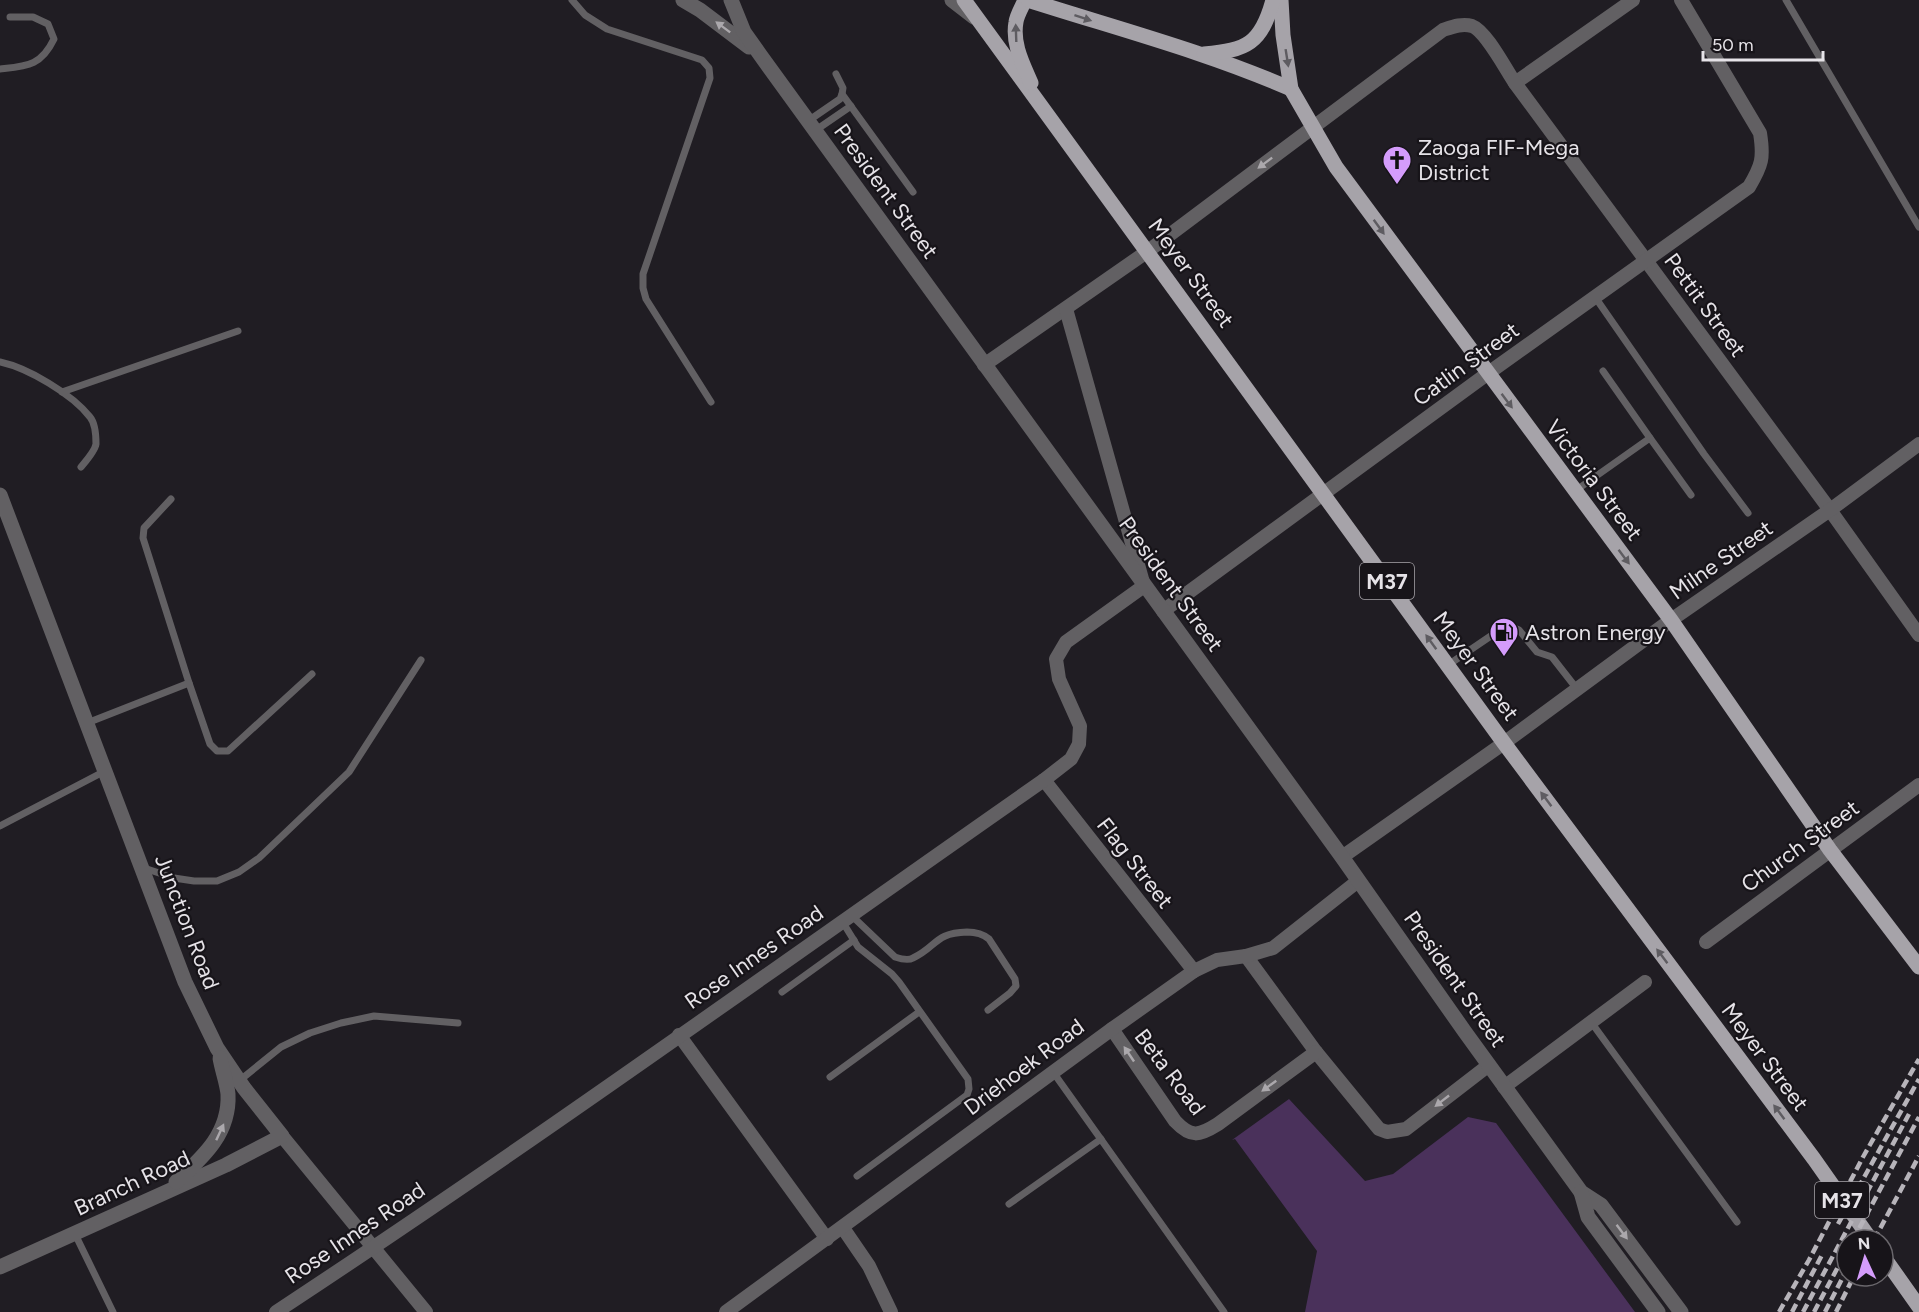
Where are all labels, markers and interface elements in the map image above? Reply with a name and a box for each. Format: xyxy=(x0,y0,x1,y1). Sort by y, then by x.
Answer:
one-way arrow xyxy=(1074,14,1092,23)
one-way arrow xyxy=(715,21,730,33)
one-way arrow xyxy=(1011,23,1021,42)
scale bar xyxy=(1703,24,1823,62)
text: 50 m xyxy=(1712,34,1754,56)
one-way arrow xyxy=(1282,49,1291,68)
street label: President Street xyxy=(828,118,944,264)
place label: Zaoga FIF-Mega District xyxy=(1418,134,1579,186)
church icon: Zaoga FIF-Mega District xyxy=(1381,144,1413,186)
one-way arrow xyxy=(1258,157,1274,169)
street label: Meyer Street xyxy=(1142,213,1240,333)
one-way arrow xyxy=(1373,219,1385,234)
street label: Pettit Street xyxy=(1658,248,1752,362)
street label: Catlin Street xyxy=(1408,316,1524,412)
one-way arrow xyxy=(1501,393,1513,408)
street label: Victoria Street xyxy=(1540,414,1648,546)
street label: President Street xyxy=(1113,511,1229,657)
street label: Milne Street xyxy=(1664,515,1778,605)
one-way arrow xyxy=(1618,548,1630,564)
road number: M37 xyxy=(1360,563,1414,599)
street label: Meyer Street xyxy=(1427,606,1525,726)
fuel station icon: Astron Energy xyxy=(1488,616,1520,658)
place label: Astron Energy xyxy=(1525,619,1666,646)
one-way arrow xyxy=(1425,634,1437,650)
one-way arrow xyxy=(1540,792,1552,808)
street label: Church Street xyxy=(1736,794,1864,898)
street label: Flag Street xyxy=(1091,812,1179,914)
street label: Junction Road xyxy=(149,851,225,993)
street label: Rose Innes Road xyxy=(679,899,829,1015)
street label: President Street xyxy=(1398,906,1512,1052)
one-way arrow xyxy=(1657,948,1669,963)
street label: Meyer Street xyxy=(1716,998,1814,1116)
street label: Driehoek Road xyxy=(959,1013,1089,1121)
street label: Beta Road xyxy=(1129,1024,1211,1120)
one-way arrow xyxy=(1124,1046,1135,1062)
one-way arrow xyxy=(1261,1080,1277,1093)
one-way arrow xyxy=(1435,1094,1450,1106)
one-way arrow xyxy=(1773,1105,1785,1120)
one-way arrow xyxy=(215,1124,224,1141)
street label: Branch Road xyxy=(70,1144,194,1222)
street label: Rose Innes Road xyxy=(280,1176,430,1290)
road number: M37 xyxy=(1815,1182,1869,1218)
one-way arrow xyxy=(1615,1225,1627,1240)
north arrow xyxy=(1835,1228,1895,1288)
text: N xyxy=(1857,1234,1871,1253)

